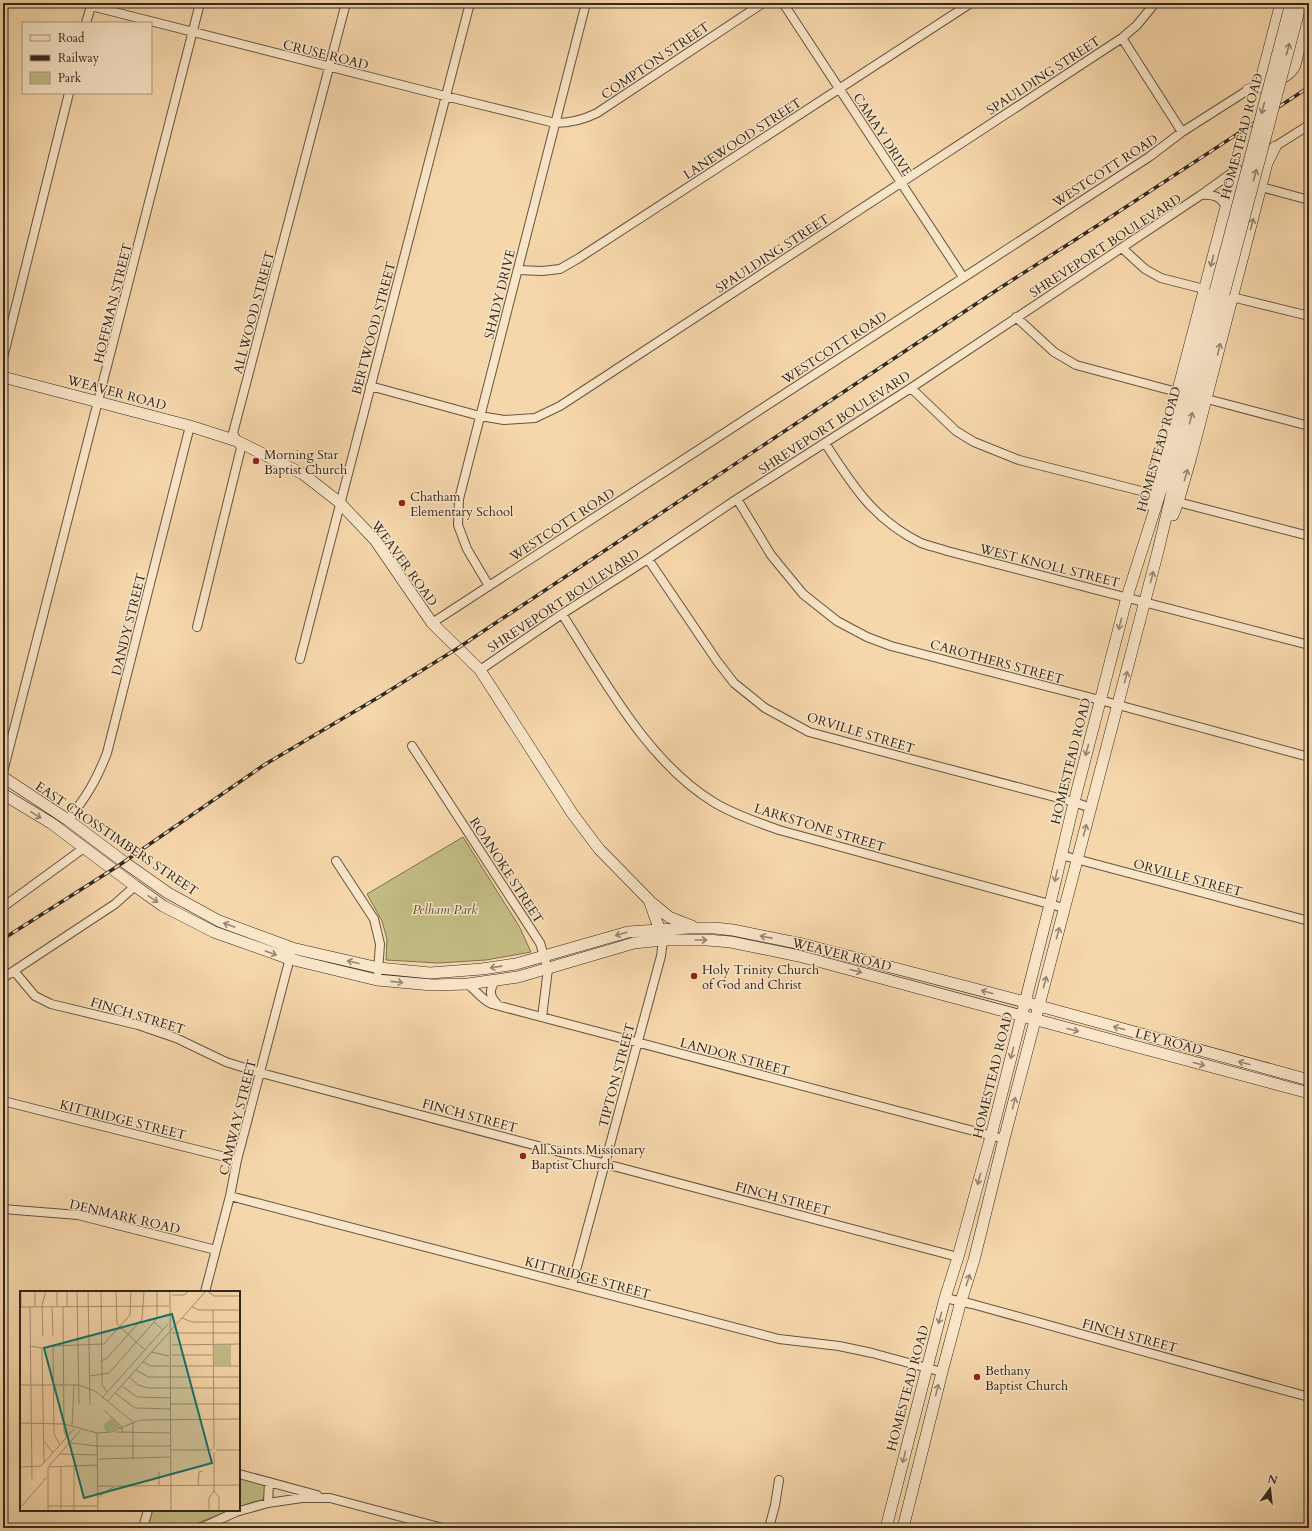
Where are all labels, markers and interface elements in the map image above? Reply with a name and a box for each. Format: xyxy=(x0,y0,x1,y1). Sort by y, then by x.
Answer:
street label: COMPTON STREET xyxy=(598,18,714,104)
legend xyxy=(22,22,152,94)
text: Road xyxy=(58,30,85,46)
street label: SPAULDING STREET xyxy=(983,32,1104,119)
street label: CRUSE ROAD xyxy=(281,36,370,74)
one-way arrow xyxy=(1285,43,1293,56)
text: Railway xyxy=(58,50,100,66)
text: Park xyxy=(58,70,82,86)
street label: HOMESTEAD ROAD xyxy=(1216,71,1267,201)
street label: CAMAY DRIVE xyxy=(849,90,916,179)
street label: LANEWOOD STREET xyxy=(680,94,806,184)
one-way arrow xyxy=(1259,102,1266,115)
street label: WESTCOTT ROAD xyxy=(1049,130,1162,212)
one-way arrow xyxy=(1252,169,1260,182)
street label: SHREVEPORT BOULEVARD xyxy=(1026,190,1185,302)
street label: SPAULDING STREET xyxy=(712,210,833,297)
one-way arrow xyxy=(1249,217,1256,230)
street label: HOFFMAN STREET xyxy=(89,241,137,365)
street label: SHADY DRIVE xyxy=(480,247,520,341)
street label: ALLWOOD STREET xyxy=(229,248,279,376)
one-way arrow xyxy=(1208,254,1215,267)
street label: BERTWOOD STREET xyxy=(348,259,400,397)
street label: WESTCOTT ROAD xyxy=(778,307,891,389)
one-way arrow xyxy=(1216,343,1223,356)
street label: SHREVEPORT BOULEVARD xyxy=(755,367,914,479)
street label: WEAVER ROAD xyxy=(64,371,168,415)
street label: HOMESTEAD ROAD xyxy=(1132,384,1186,514)
one-way arrow xyxy=(1188,412,1195,425)
place label: Morning Star Baptist Church xyxy=(264,446,347,479)
marker: Morning Star Baptist Church xyxy=(251,456,261,466)
one-way arrow xyxy=(1183,469,1190,482)
street label: WESTCOTT ROAD xyxy=(506,484,619,566)
place label: Chatham Elementary School xyxy=(410,488,514,521)
marker: Chatham Elementary School xyxy=(397,498,407,508)
street label: WEAVER ROAD xyxy=(366,516,441,610)
street label: WEST KNOLL STREET xyxy=(977,540,1122,592)
street label: SHREVEPORT BOULEVARD xyxy=(484,545,643,657)
street label: DANDY STREET xyxy=(108,571,151,678)
one-way arrow xyxy=(1149,571,1156,584)
one-way arrow xyxy=(1116,617,1124,630)
street label: CAROTHERS STREET xyxy=(928,635,1066,689)
one-way arrow xyxy=(1122,671,1130,684)
street label: HOMESTEAD ROAD xyxy=(1047,696,1095,826)
street label: ORVILLE STREET xyxy=(804,708,917,758)
one-way arrow xyxy=(1083,743,1091,756)
street label: EAST CROSSTIMBERS STREET xyxy=(32,777,202,900)
street label: LARKSTONE STREET xyxy=(752,799,888,857)
one-way arrow xyxy=(30,811,42,819)
street label: ROANOKE STREET xyxy=(465,814,548,928)
one-way arrow xyxy=(1082,824,1089,837)
street label: ORVILLE STREET xyxy=(1131,855,1245,901)
one-way arrow xyxy=(1052,869,1060,882)
one-way arrow xyxy=(147,895,158,903)
park label: Pelham Park xyxy=(412,901,478,919)
one-way arrow xyxy=(223,920,235,928)
one-way arrow xyxy=(1055,927,1062,940)
one-way arrow xyxy=(615,931,628,938)
one-way arrow xyxy=(760,932,773,940)
street label: WEAVER ROAD xyxy=(789,934,893,976)
one-way arrow xyxy=(694,936,707,944)
one-way arrow xyxy=(264,949,276,957)
one-way arrow xyxy=(347,958,360,966)
place label: Holy Trinity Church of God and Christ xyxy=(702,961,819,994)
one-way arrow xyxy=(490,963,503,971)
one-way arrow xyxy=(849,968,862,975)
marker: Holy Trinity Church of God and Christ xyxy=(689,971,699,981)
one-way arrow xyxy=(1042,976,1050,989)
one-way arrow xyxy=(390,978,403,986)
one-way arrow xyxy=(981,988,994,995)
street label: FINCH STREET xyxy=(88,993,188,1039)
street label: HOMESTEAD ROAD xyxy=(969,1010,1017,1140)
street label: TIPTON STREET xyxy=(594,1020,640,1130)
one-way arrow xyxy=(1113,1024,1126,1031)
street label: LEY ROAD xyxy=(1133,1024,1204,1060)
one-way arrow xyxy=(1066,1027,1079,1034)
street label: LANDOR STREET xyxy=(678,1034,792,1080)
one-way arrow xyxy=(1007,1046,1015,1059)
street label: CAMWAY STREET xyxy=(215,1057,261,1177)
one-way arrow xyxy=(1238,1058,1251,1066)
one-way arrow xyxy=(1192,1060,1205,1068)
street label: FINCH STREET xyxy=(420,1095,520,1137)
street label: KITTRIDGE STREET xyxy=(58,1096,188,1144)
one-way arrow xyxy=(1010,1097,1018,1110)
place label: All Saints Missionary Baptist Church xyxy=(531,1141,646,1174)
marker: All Saints Missionary Baptist Church xyxy=(518,1151,528,1161)
one-way arrow xyxy=(975,1172,982,1185)
street label: FINCH STREET xyxy=(733,1178,833,1220)
street label: DENMARK ROAD xyxy=(68,1195,182,1238)
street label: KITTRIDGE STREET xyxy=(523,1252,653,1304)
one-way arrow xyxy=(964,1275,972,1287)
inset map xyxy=(20,1291,240,1511)
one-way arrow xyxy=(936,1311,943,1324)
street label: FINCH STREET xyxy=(1080,1315,1180,1357)
street label: HOMESTEAD ROAD xyxy=(882,1323,933,1453)
place label: Bethany Baptist Church xyxy=(985,1362,1068,1395)
marker: Bethany Baptist Church xyxy=(972,1372,982,1382)
one-way arrow xyxy=(934,1384,942,1397)
one-way arrow xyxy=(899,1450,907,1463)
north arrow xyxy=(1250,1469,1290,1509)
text: N xyxy=(1266,1471,1279,1488)

